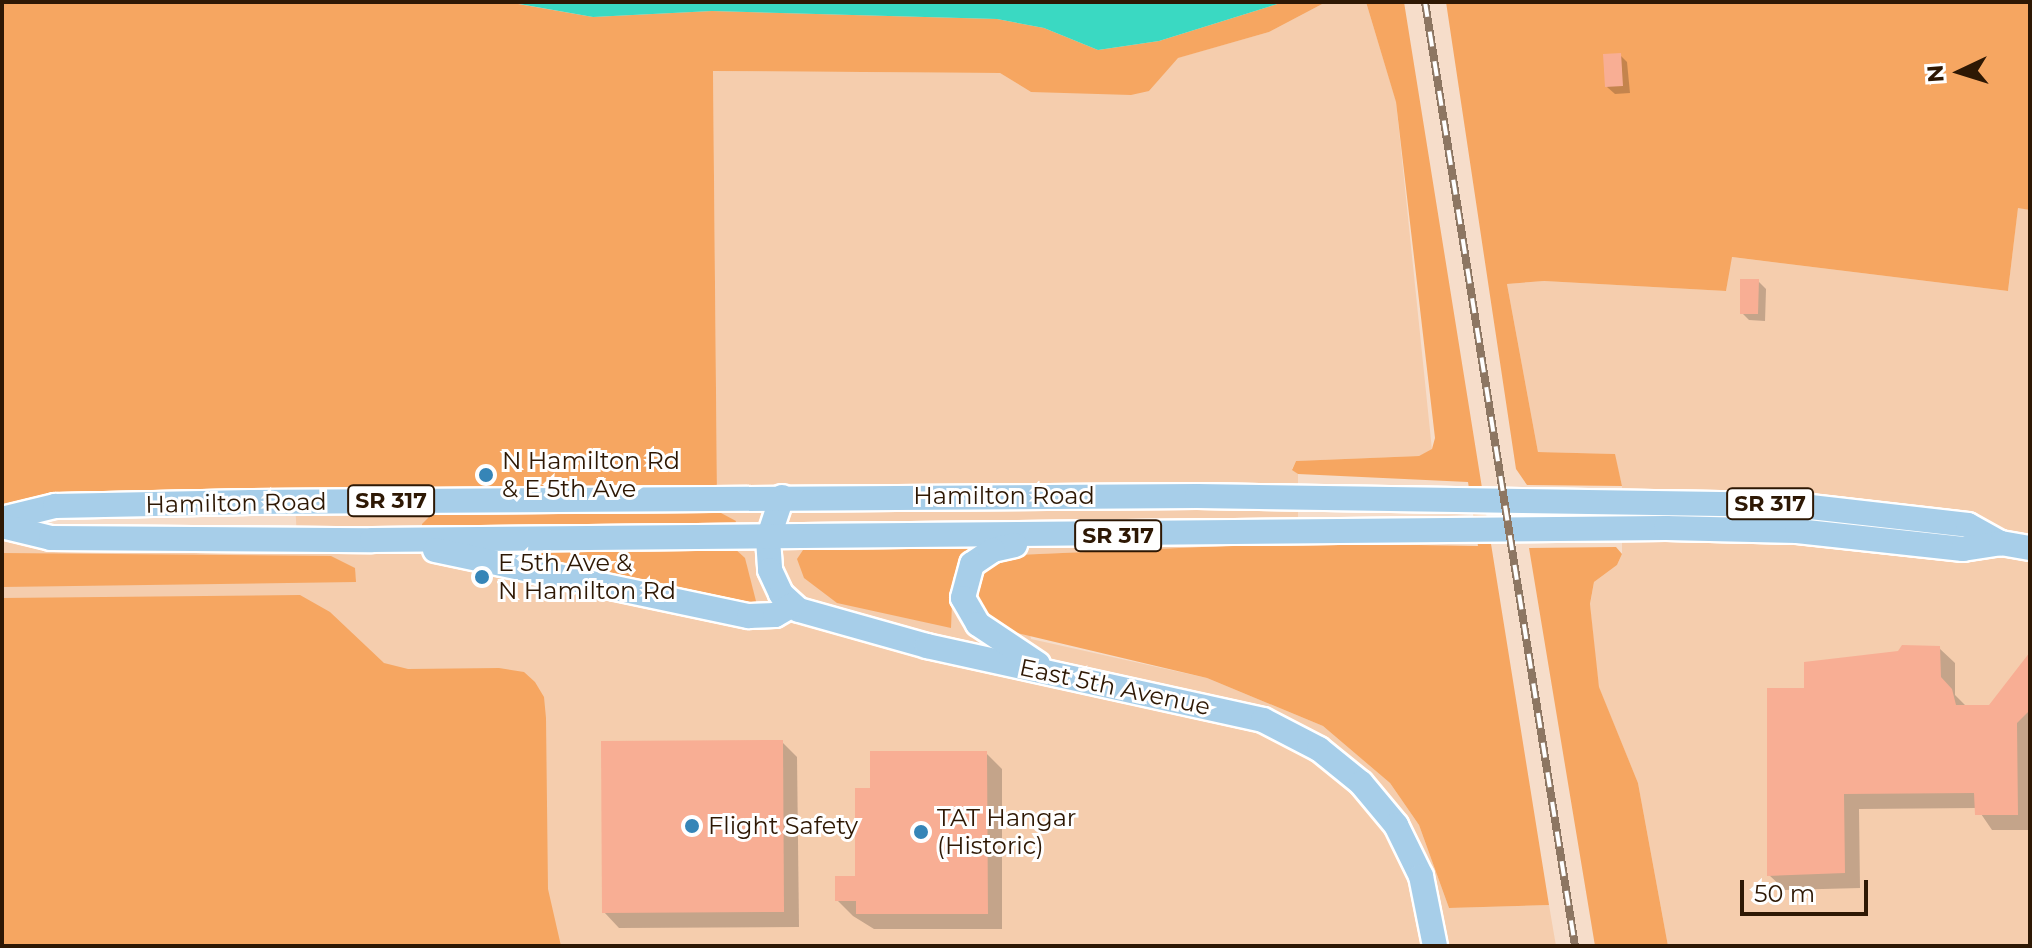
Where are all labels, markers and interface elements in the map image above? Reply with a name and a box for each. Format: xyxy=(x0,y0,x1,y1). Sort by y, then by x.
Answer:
north arrow xyxy=(1920,32,2000,112)
text: N xyxy=(1921,64,1950,84)
place label: N Hamilton Rd & E 5th Ave xyxy=(502,447,680,503)
marker: N Hamilton Rd & E 5th Ave xyxy=(477,466,495,484)
street label: Hamilton Road xyxy=(913,482,1095,510)
road number: SR 317 xyxy=(347,483,435,519)
road number: SR 317 xyxy=(1726,486,1814,522)
street label: Hamilton Road xyxy=(145,487,327,519)
road number: SR 317 xyxy=(1074,518,1162,554)
place label: E 5th Ave & N Hamilton Rd xyxy=(498,549,676,605)
marker: E 5th Ave & N Hamilton Rd xyxy=(473,568,491,586)
street label: East 5th Avenue xyxy=(1017,653,1213,721)
place label: TAT Hangar (Historic) xyxy=(937,804,1076,860)
place label: Flight Safety xyxy=(708,812,858,840)
marker: Flight Safety xyxy=(683,817,701,835)
marker: TAT Hangar (Historic) xyxy=(912,823,930,841)
scale bar xyxy=(1744,864,1872,914)
text: 50 m xyxy=(1754,879,1815,908)

